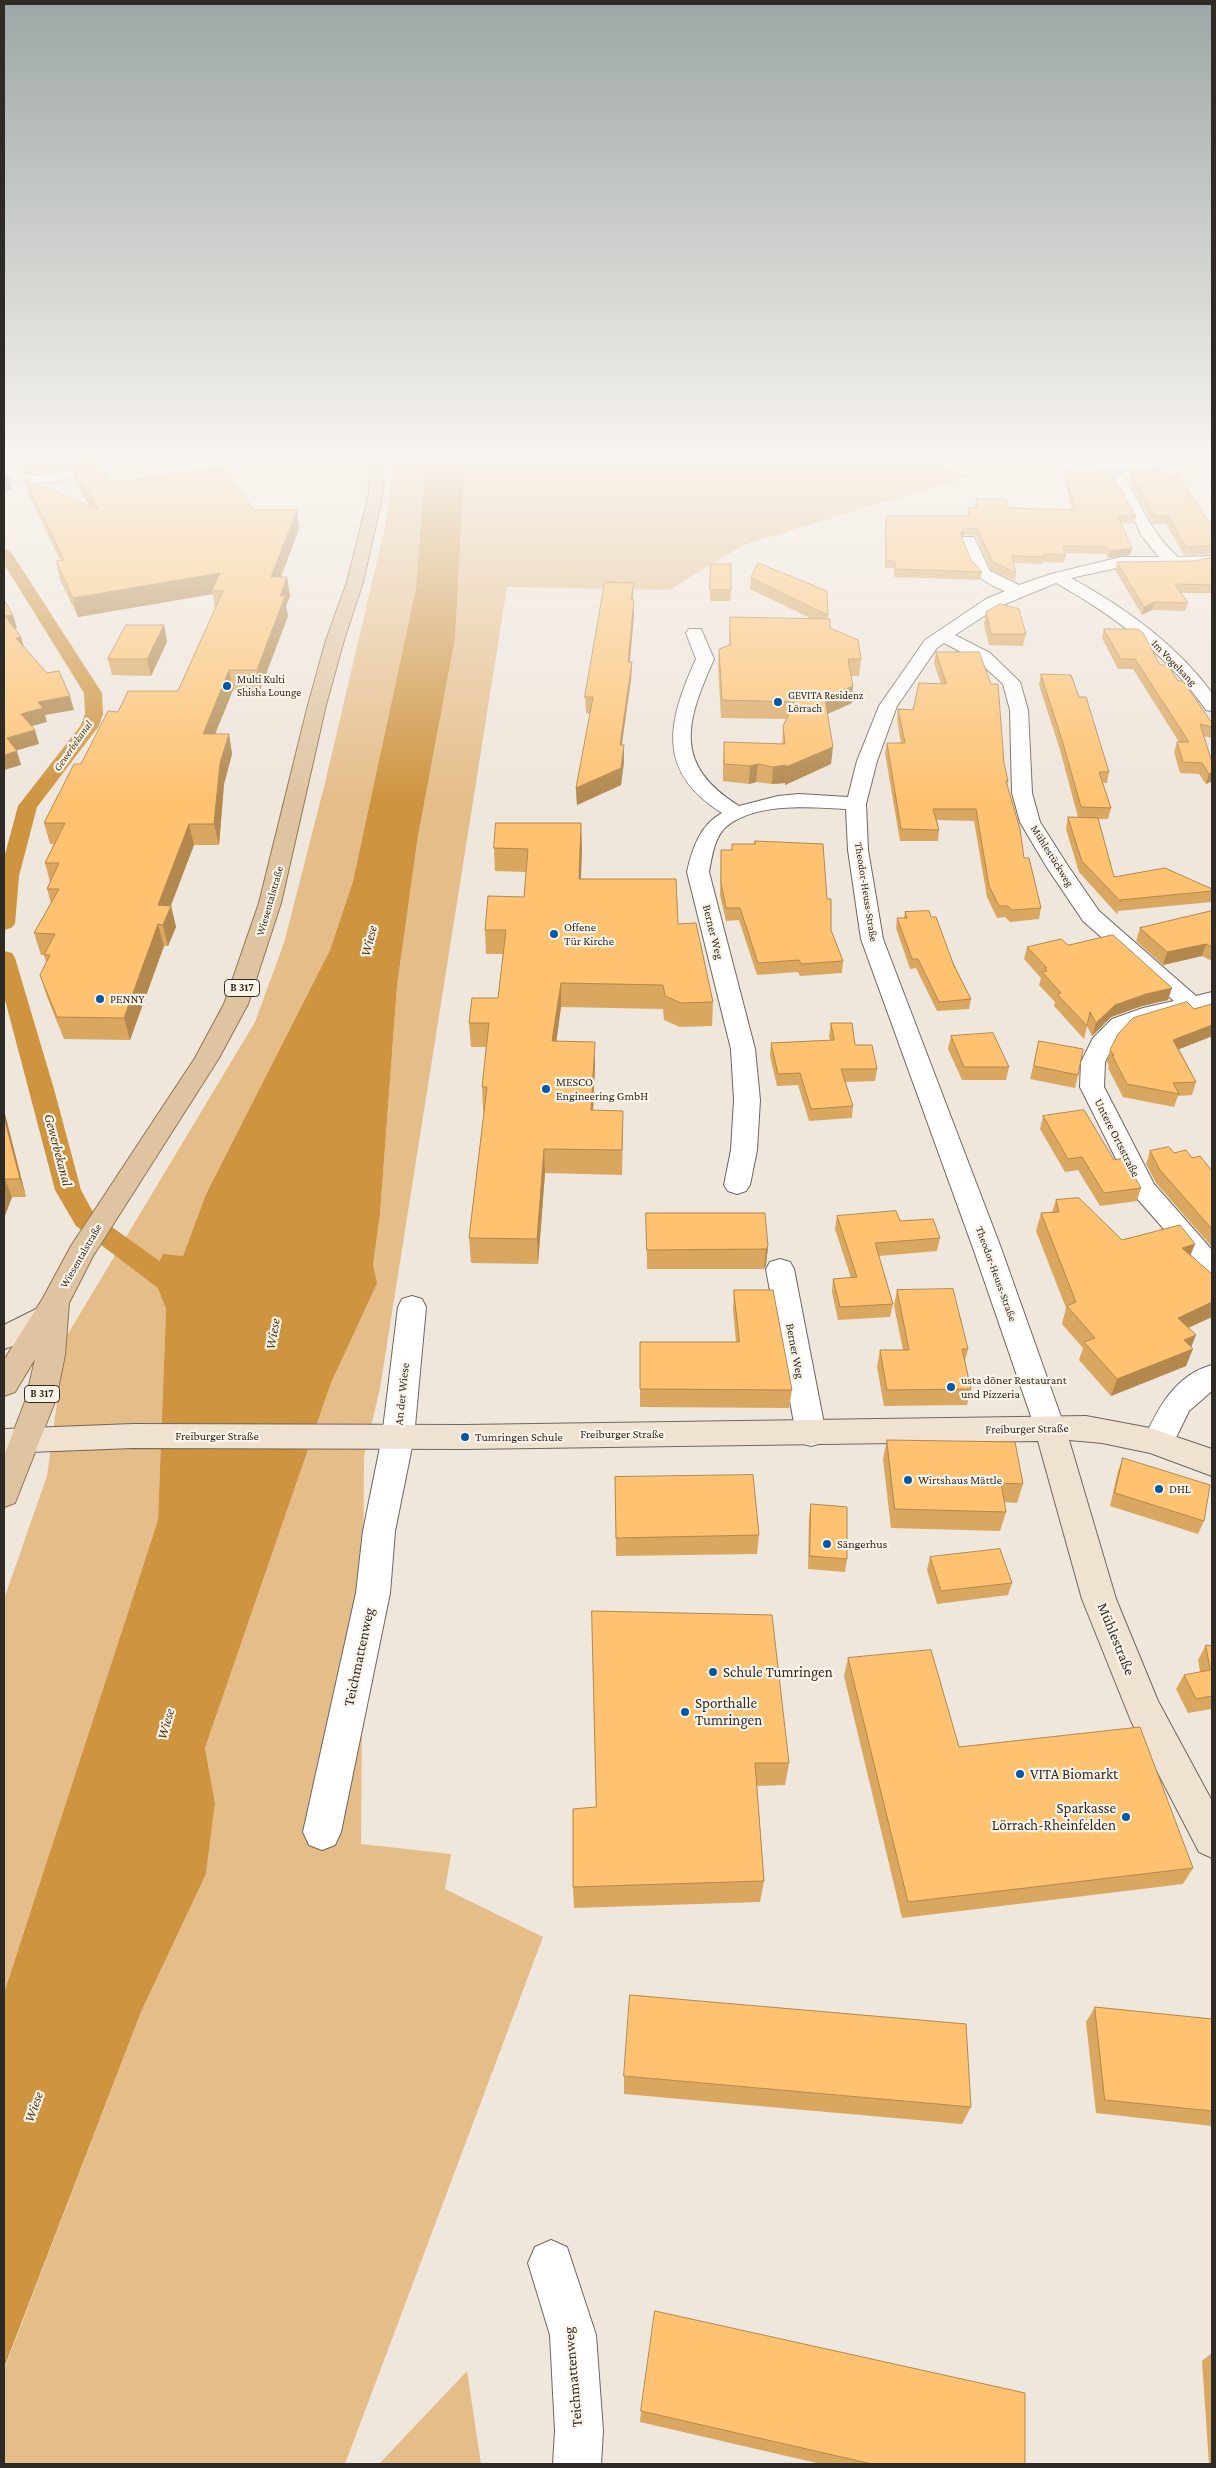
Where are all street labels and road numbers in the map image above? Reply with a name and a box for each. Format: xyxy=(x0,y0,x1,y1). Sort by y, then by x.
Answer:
street label: Im Vogelsang xyxy=(1149,637,1199,689)
street label: Mühlestückweg xyxy=(1028,823,1076,889)
street label: Theodor-Heuss-Straße xyxy=(852,841,880,943)
street label: Wiesentalstraße xyxy=(254,865,286,937)
street label: Berner Weg xyxy=(699,903,727,961)
road number: B 317 xyxy=(224,980,260,996)
street label: Untere Ortsstraße xyxy=(1091,1096,1143,1180)
street label: Wiesentalstraße xyxy=(57,1222,105,1290)
street label: Theodor-Heuss-Straße xyxy=(973,1225,1019,1323)
street label: Berner Weg xyxy=(783,1322,807,1380)
street label: An der Wiese xyxy=(392,1362,412,1426)
road number: B 317 xyxy=(24,1386,60,1402)
street label: Freiburger Straße xyxy=(985,1421,1069,1437)
street label: Freiburger Straße xyxy=(580,1427,664,1441)
street label: Freiburger Straße xyxy=(175,1429,259,1443)
street label: Mühlestraße xyxy=(1093,1600,1139,1678)
street label: Teichmattenweg xyxy=(340,1606,378,1708)
street label: Teichmattenweg xyxy=(560,2326,586,2428)

